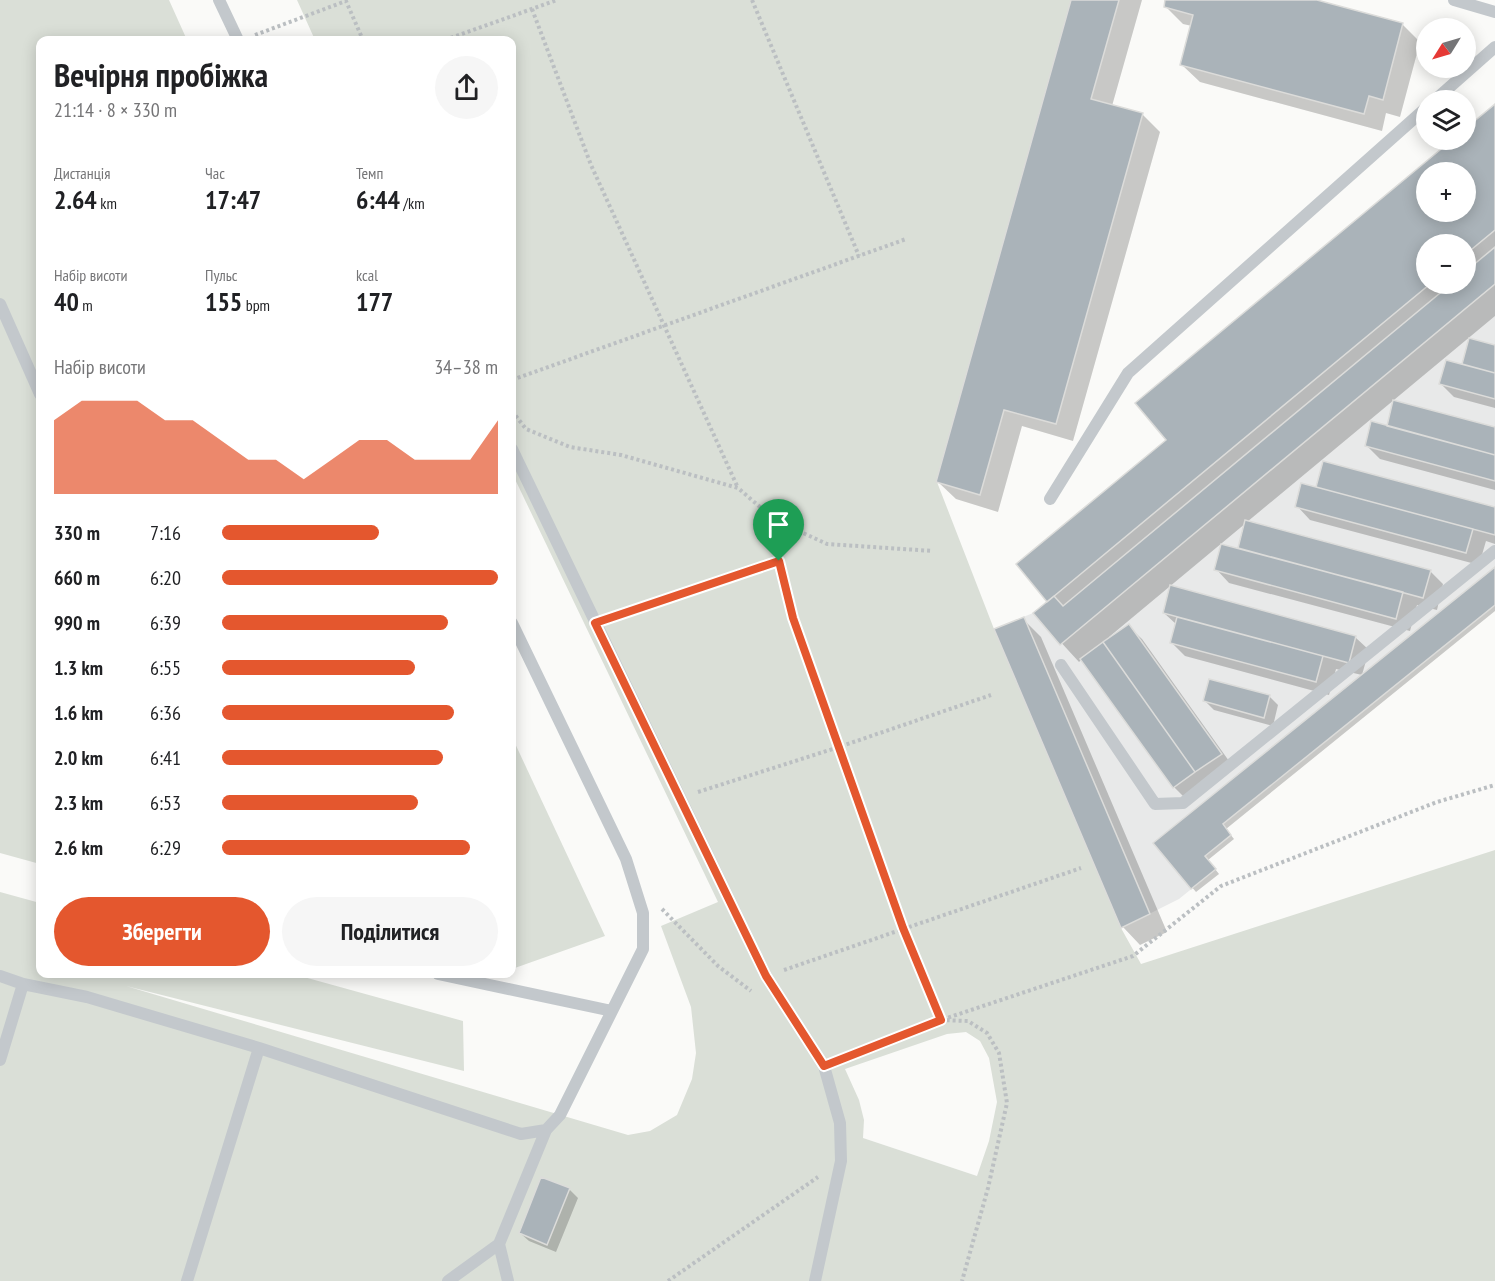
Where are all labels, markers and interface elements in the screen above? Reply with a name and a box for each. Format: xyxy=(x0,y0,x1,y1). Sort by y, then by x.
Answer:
north arrow xyxy=(1416,18,1476,78)
map controls xyxy=(1416,18,1476,294)
text: Вечірня пробіжка xyxy=(54,53,268,96)
button: share xyxy=(435,56,498,119)
button: layers xyxy=(1416,90,1476,150)
text: 21:14 · 8 × 330 m xyxy=(54,97,177,123)
button: + xyxy=(1416,162,1476,222)
text: Дистанція xyxy=(54,163,110,183)
text: Час xyxy=(205,163,225,183)
text: Темп xyxy=(356,163,383,183)
text: 2.64 xyxy=(54,183,97,216)
text: 17:47 xyxy=(205,183,261,216)
text: 6:44 xyxy=(356,183,400,216)
text: km xyxy=(97,193,117,213)
text: /km xyxy=(400,193,425,213)
button: − xyxy=(1416,234,1476,294)
text: Набір висоти xyxy=(54,265,127,285)
text: Пульс xyxy=(205,265,237,285)
text: kcal xyxy=(356,265,378,285)
text: 40 xyxy=(54,285,79,318)
text: 155 xyxy=(205,285,242,318)
text: 177 xyxy=(356,285,393,318)
text: m xyxy=(79,295,93,315)
text: bpm xyxy=(242,295,270,315)
text: Набір висоти xyxy=(54,354,146,380)
text: 34–38 m xyxy=(434,354,498,380)
pin xyxy=(753,499,804,561)
icon: arrive xyxy=(762,508,795,541)
text: 330 m xyxy=(54,520,100,546)
text: 7:16 xyxy=(150,520,181,546)
text: 660 m xyxy=(54,565,100,591)
text: 6:20 xyxy=(150,565,181,591)
text: 990 m xyxy=(54,610,100,636)
text: 6:39 xyxy=(150,610,181,636)
text: 1.3 km xyxy=(54,655,103,681)
text: 6:55 xyxy=(150,655,181,681)
text: 1.6 km xyxy=(54,700,103,726)
text: 6:36 xyxy=(150,700,181,726)
text: 2.0 km xyxy=(54,745,103,771)
text: 6:41 xyxy=(150,745,181,771)
text: 2.3 km xyxy=(54,790,103,816)
text: 6:53 xyxy=(150,790,181,816)
text: 2.6 km xyxy=(54,835,103,861)
text: 6:29 xyxy=(150,835,181,861)
button: Зберегти xyxy=(54,897,270,966)
button: Поділитися xyxy=(282,897,498,966)

